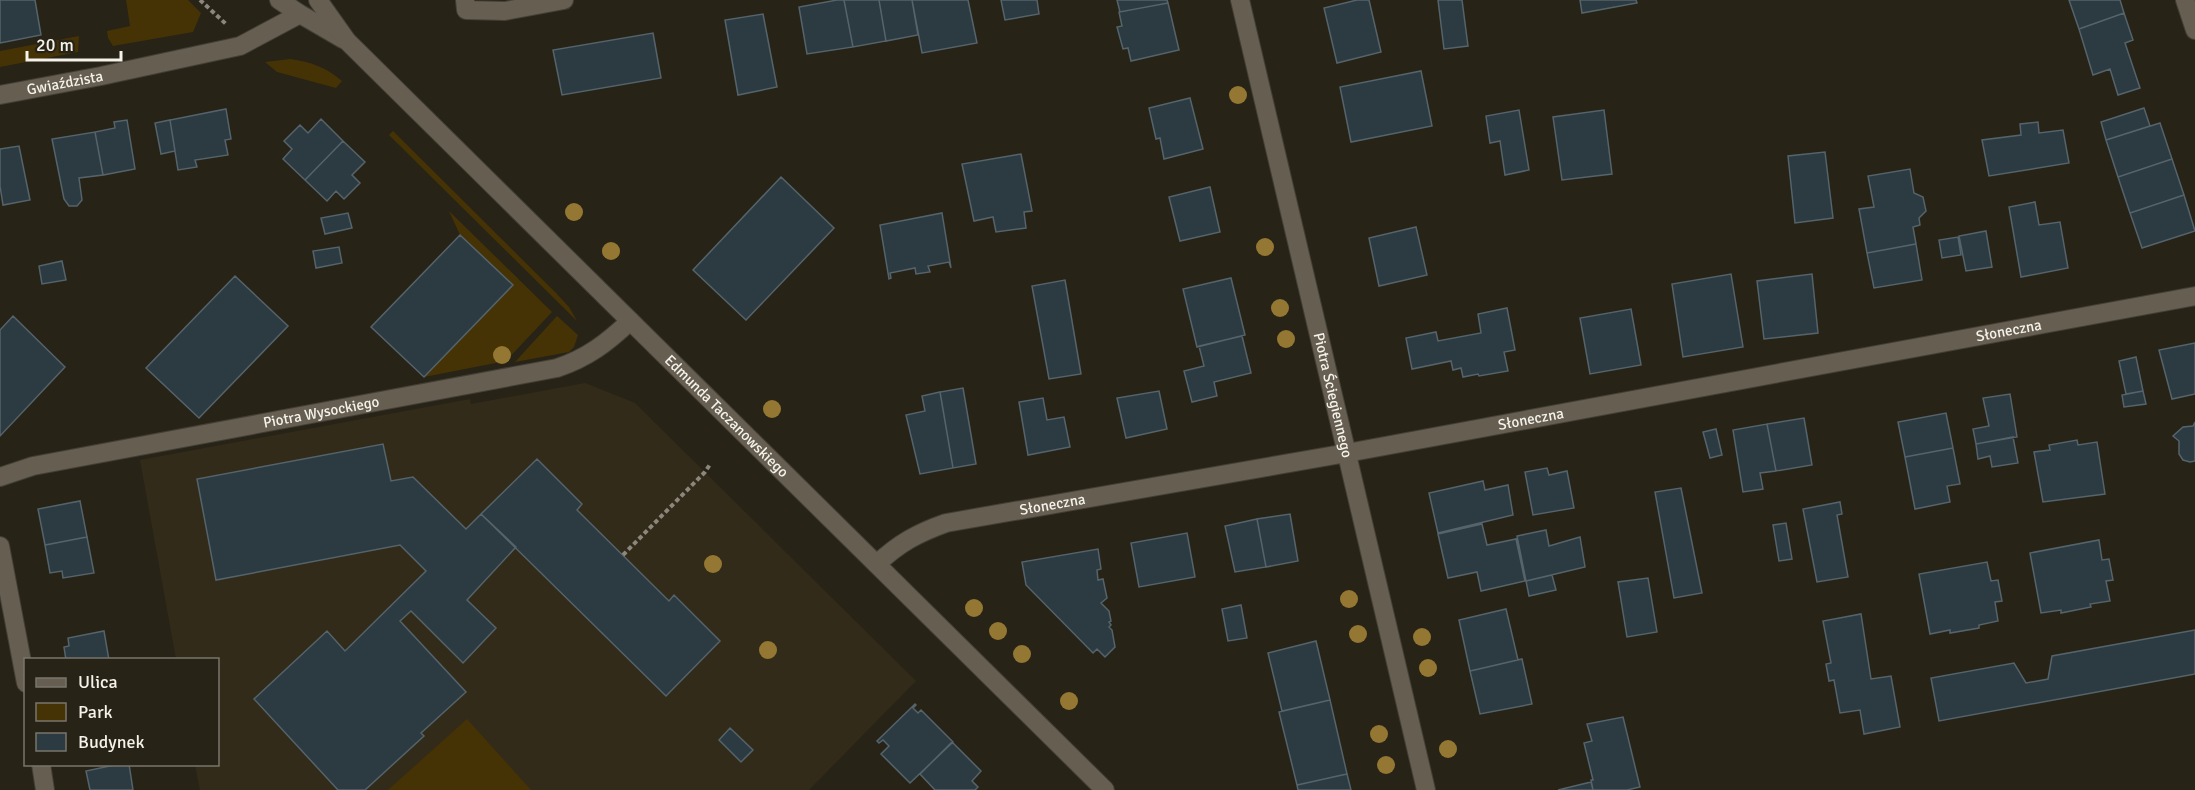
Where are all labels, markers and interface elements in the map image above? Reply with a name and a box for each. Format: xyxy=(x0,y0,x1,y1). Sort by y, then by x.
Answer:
scale bar xyxy=(27,24,122,62)
text: 20 m xyxy=(36,34,74,56)
street label: Gwiaździsta xyxy=(25,67,104,99)
street label: Słoneczna xyxy=(1974,316,2043,345)
street label: Piotra Ściegiennego xyxy=(1310,331,1357,460)
street label: Edmunda Taczanowskiego xyxy=(661,351,792,481)
street label: Piotra Wysockiego xyxy=(262,392,381,432)
street label: Słoneczna xyxy=(1497,404,1565,434)
street label: Słoneczna xyxy=(1018,490,1087,519)
legend xyxy=(24,658,219,766)
text: Ulica xyxy=(78,671,118,693)
text: Park xyxy=(78,701,113,723)
text: Budynek xyxy=(78,731,145,753)

